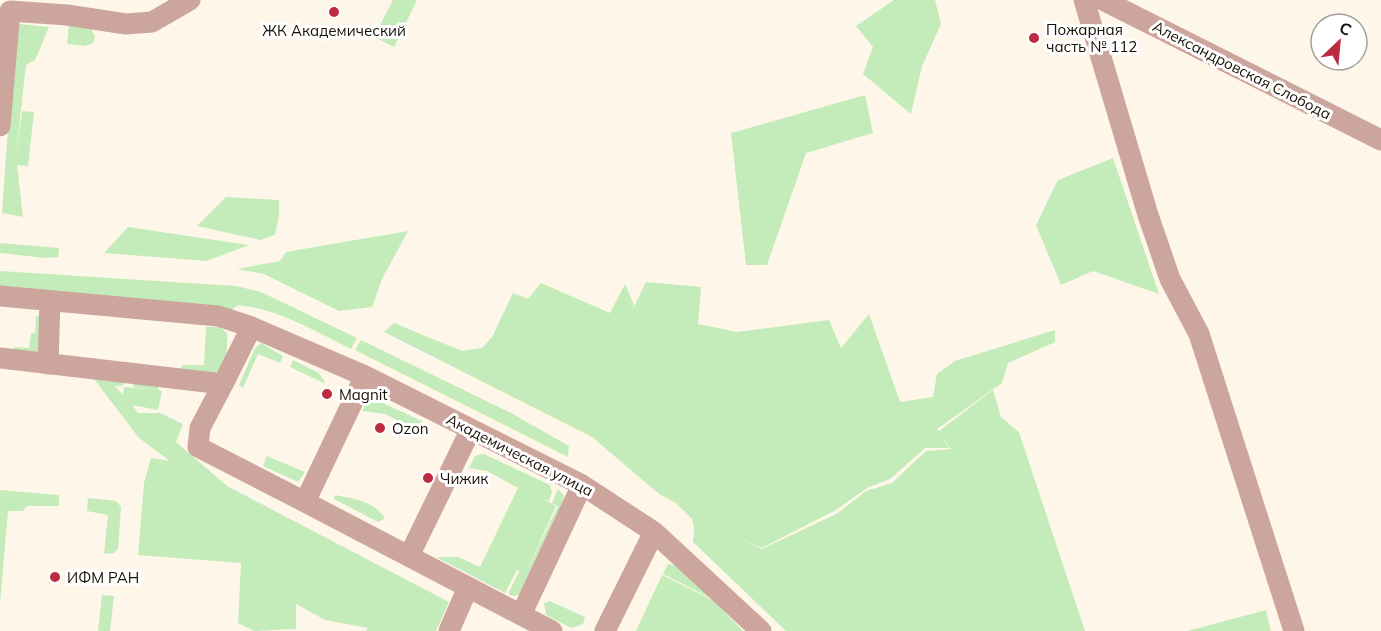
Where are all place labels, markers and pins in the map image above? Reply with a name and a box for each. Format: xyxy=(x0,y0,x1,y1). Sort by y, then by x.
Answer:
marker: ЖК Академический xyxy=(327,5,341,19)
place label: Пожарная часть № 112 xyxy=(1046,20,1137,56)
place label: ЖК Академический xyxy=(262,21,406,40)
marker: Пожарная часть № 112 xyxy=(1027,31,1041,45)
place label: Magnit xyxy=(339,385,388,404)
marker: Magnit xyxy=(320,387,334,401)
place label: Ozon xyxy=(392,419,429,438)
marker: Ozon xyxy=(373,421,387,435)
place label: Чижик xyxy=(440,469,489,488)
marker: Чижик xyxy=(421,471,435,485)
place label: ИФМ РАН xyxy=(67,568,139,587)
marker: ИФМ РАН xyxy=(48,570,62,584)

